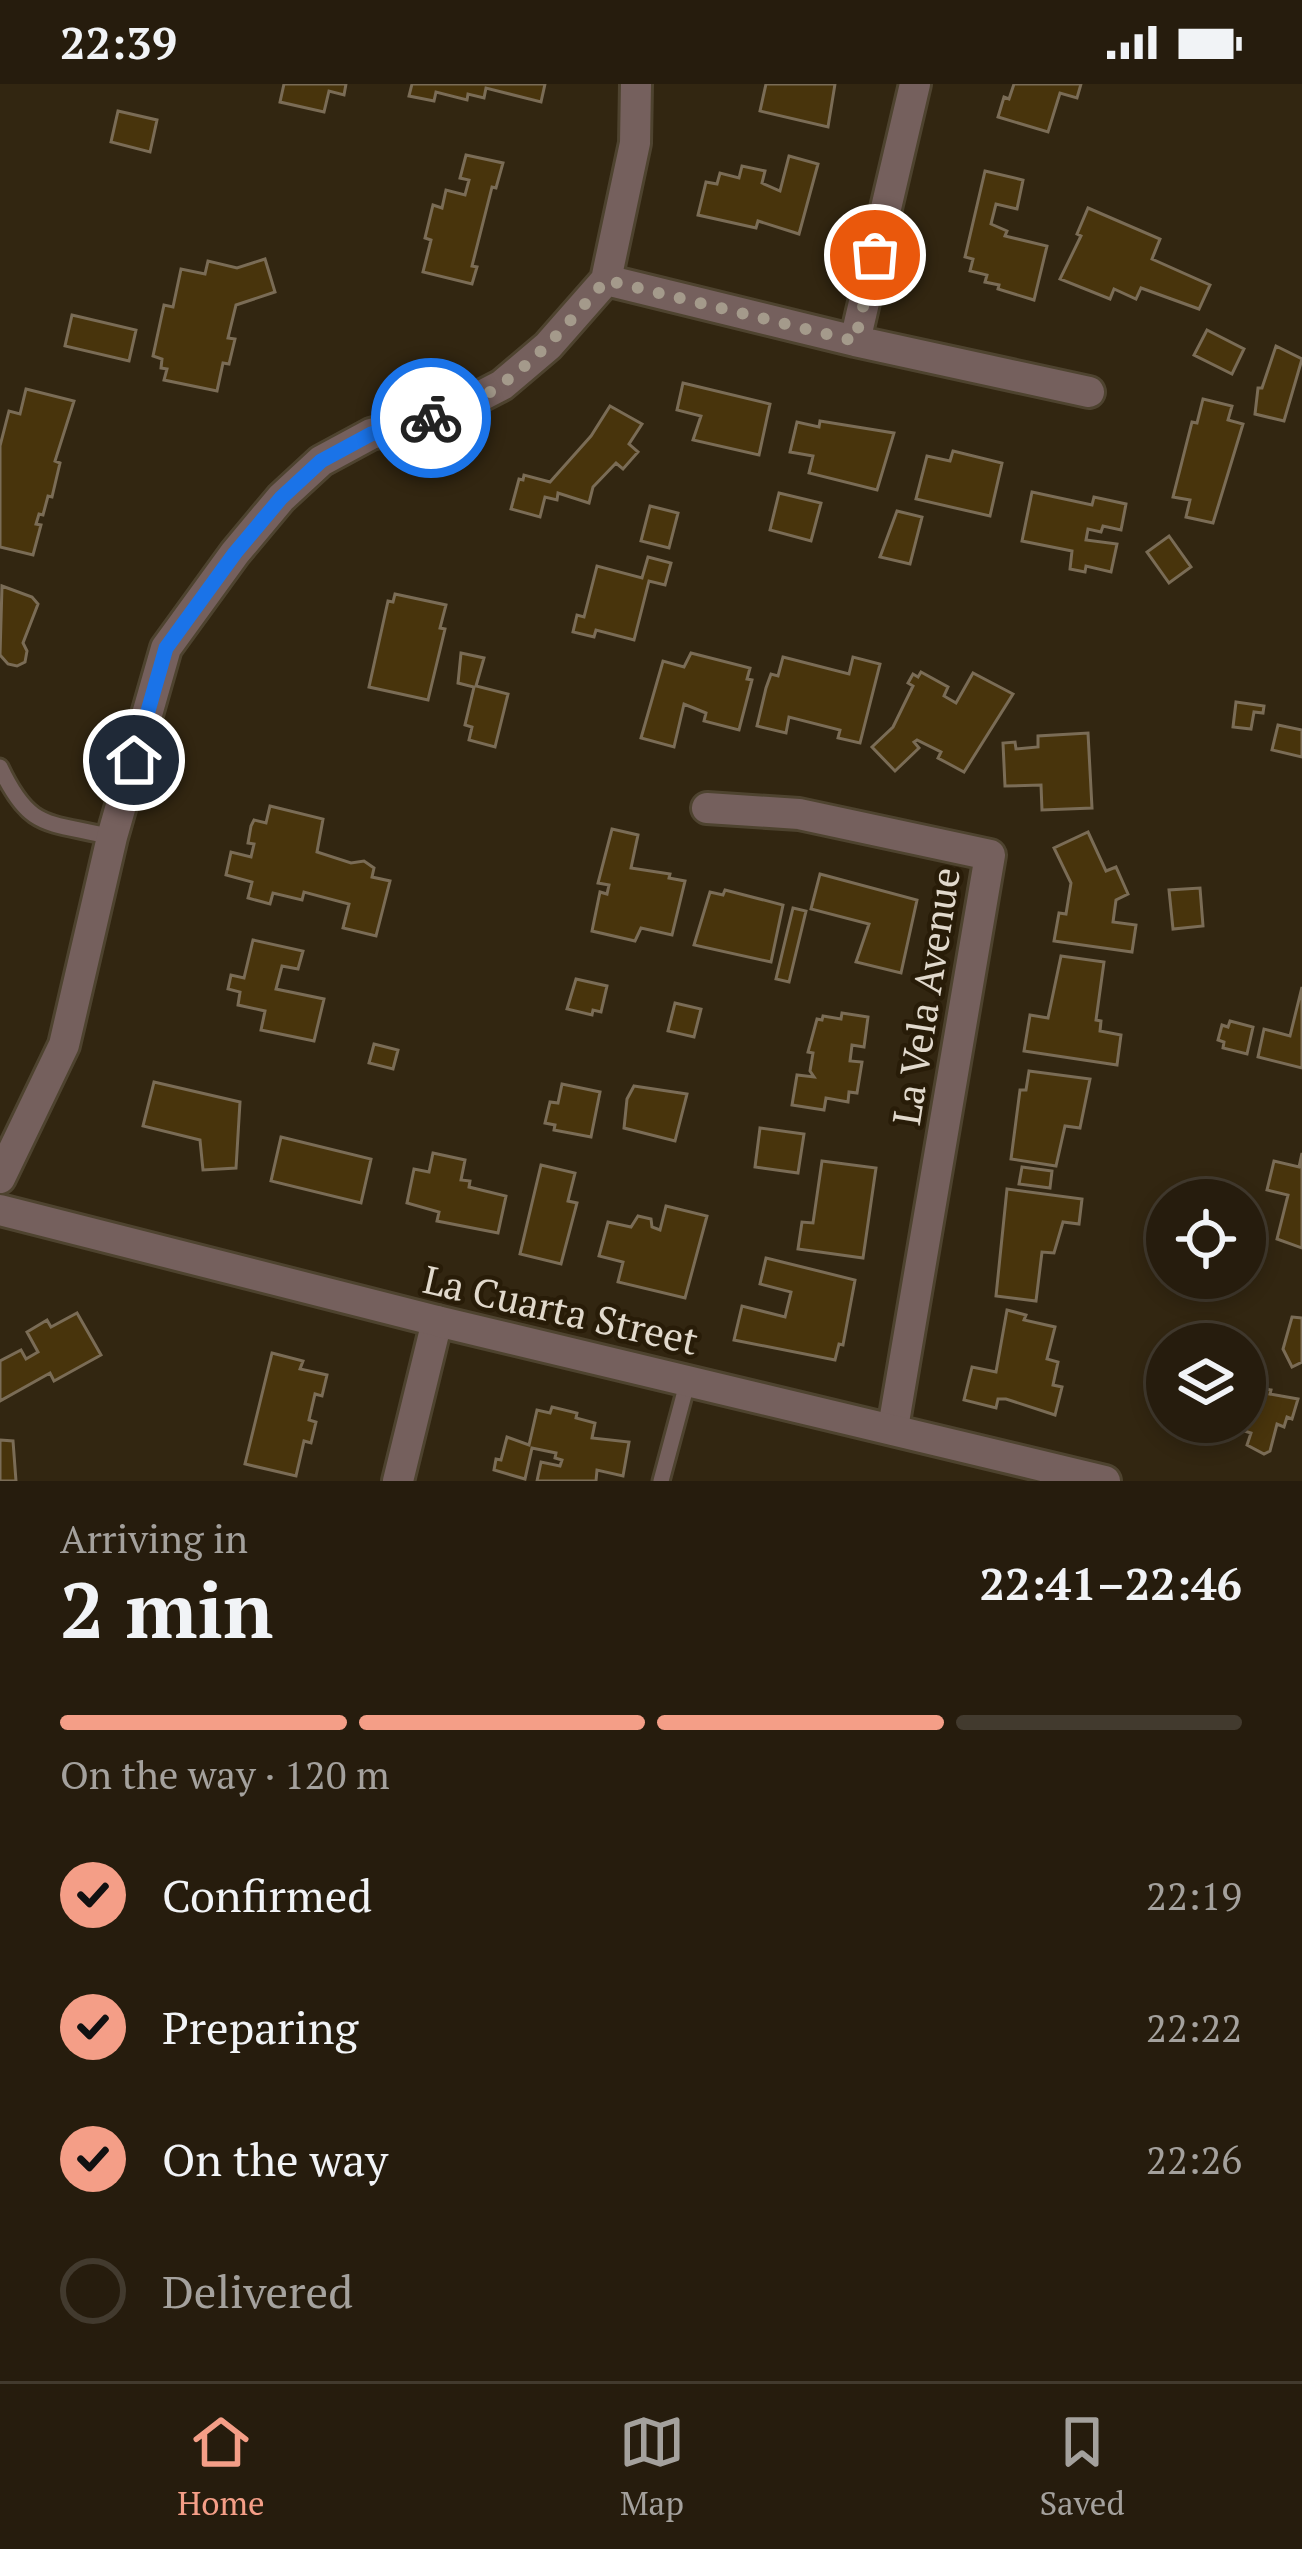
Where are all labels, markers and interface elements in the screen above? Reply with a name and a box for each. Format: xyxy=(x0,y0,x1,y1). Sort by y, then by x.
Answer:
text: 22:39 xyxy=(60,12,177,72)
pin xyxy=(824,204,926,306)
icon: bag xyxy=(842,222,908,288)
courier xyxy=(371,358,491,478)
icon: bike xyxy=(398,385,464,451)
pin xyxy=(83,709,185,811)
icon: home xyxy=(101,727,167,793)
street label: La Vela Avenue xyxy=(879,864,971,1128)
map controls xyxy=(1146,1179,1266,1443)
button: locate xyxy=(1146,1179,1266,1299)
street label: La Cuarta Street xyxy=(419,1252,703,1366)
button: layers xyxy=(1146,1323,1266,1443)
text: Arriving in xyxy=(60,1512,248,1564)
text: 22:41–22:46 xyxy=(980,1553,1242,1613)
text: 2 min xyxy=(60,1557,273,1660)
text: On the way · 120 m xyxy=(60,1748,390,1800)
icon: check xyxy=(60,1862,126,1928)
text: Confirmed xyxy=(162,1865,372,1925)
text: 22:19 xyxy=(1146,1869,1242,1921)
icon: check xyxy=(60,1994,126,2060)
text: Preparing xyxy=(162,1997,358,2057)
text: 22:22 xyxy=(1146,2001,1242,2053)
icon: check xyxy=(60,2126,126,2192)
text: On the way xyxy=(162,2129,388,2189)
text: 22:26 xyxy=(1146,2133,1242,2185)
text: Delivered xyxy=(162,2261,353,2321)
tab: Home xyxy=(177,2409,265,2524)
tab: Map xyxy=(619,2409,685,2524)
tab: Saved xyxy=(1039,2409,1125,2524)

